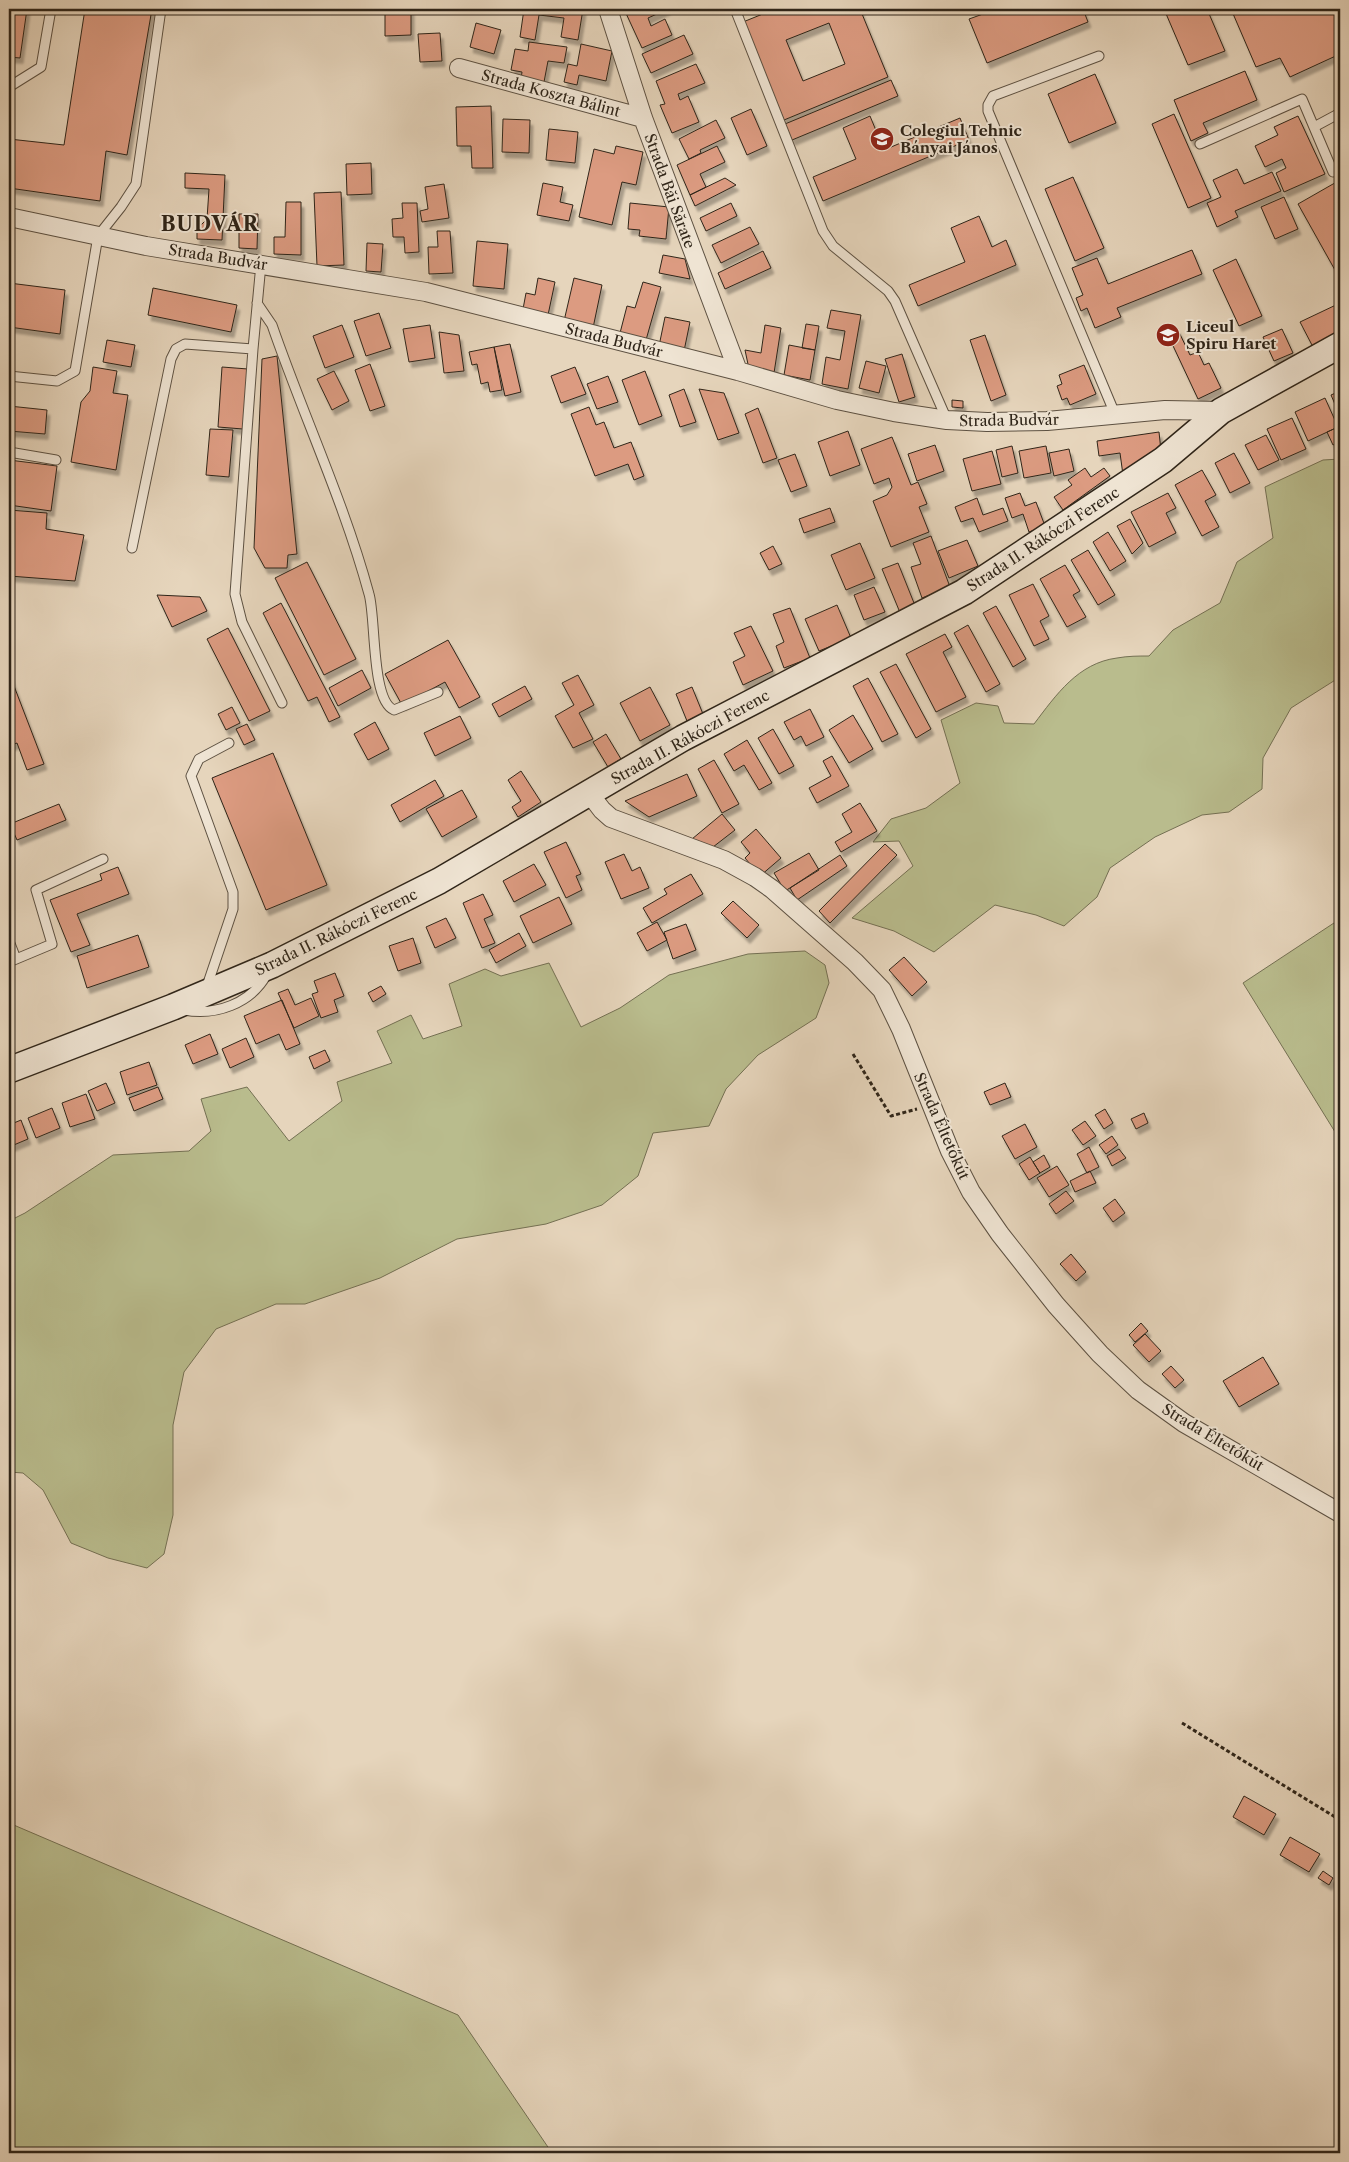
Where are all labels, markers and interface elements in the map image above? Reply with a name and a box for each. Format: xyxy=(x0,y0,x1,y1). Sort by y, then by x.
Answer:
street label: Strada Koszta Bálint xyxy=(479,65,623,121)
place label: Colegiul Tehnic Bányai János xyxy=(900,121,1022,157)
school or university icon: Colegiul Tehnic Bányai János xyxy=(869,126,895,152)
street label: Strada Băi Sărate xyxy=(640,131,700,251)
district label: BUDVÁR xyxy=(161,211,260,236)
street label: Strada Budvár xyxy=(167,240,270,274)
place label: Liceul Spiru Haret xyxy=(1186,317,1276,353)
street label: Strada Budvár xyxy=(563,319,665,361)
school or university icon: Liceul Spiru Haret xyxy=(1155,322,1181,348)
street label: Strada Budvár xyxy=(959,410,1060,430)
street label: Strada II. Rákóczi Ferenc xyxy=(963,482,1123,595)
street label: Strada II. Rákóczi Ferenc xyxy=(607,685,773,788)
street label: Strada II. Rákóczi Ferenc xyxy=(252,884,420,980)
street label: Strada Éltetőkút xyxy=(910,1069,974,1183)
street label: Strada Éltetőkút xyxy=(1159,1399,1268,1475)

